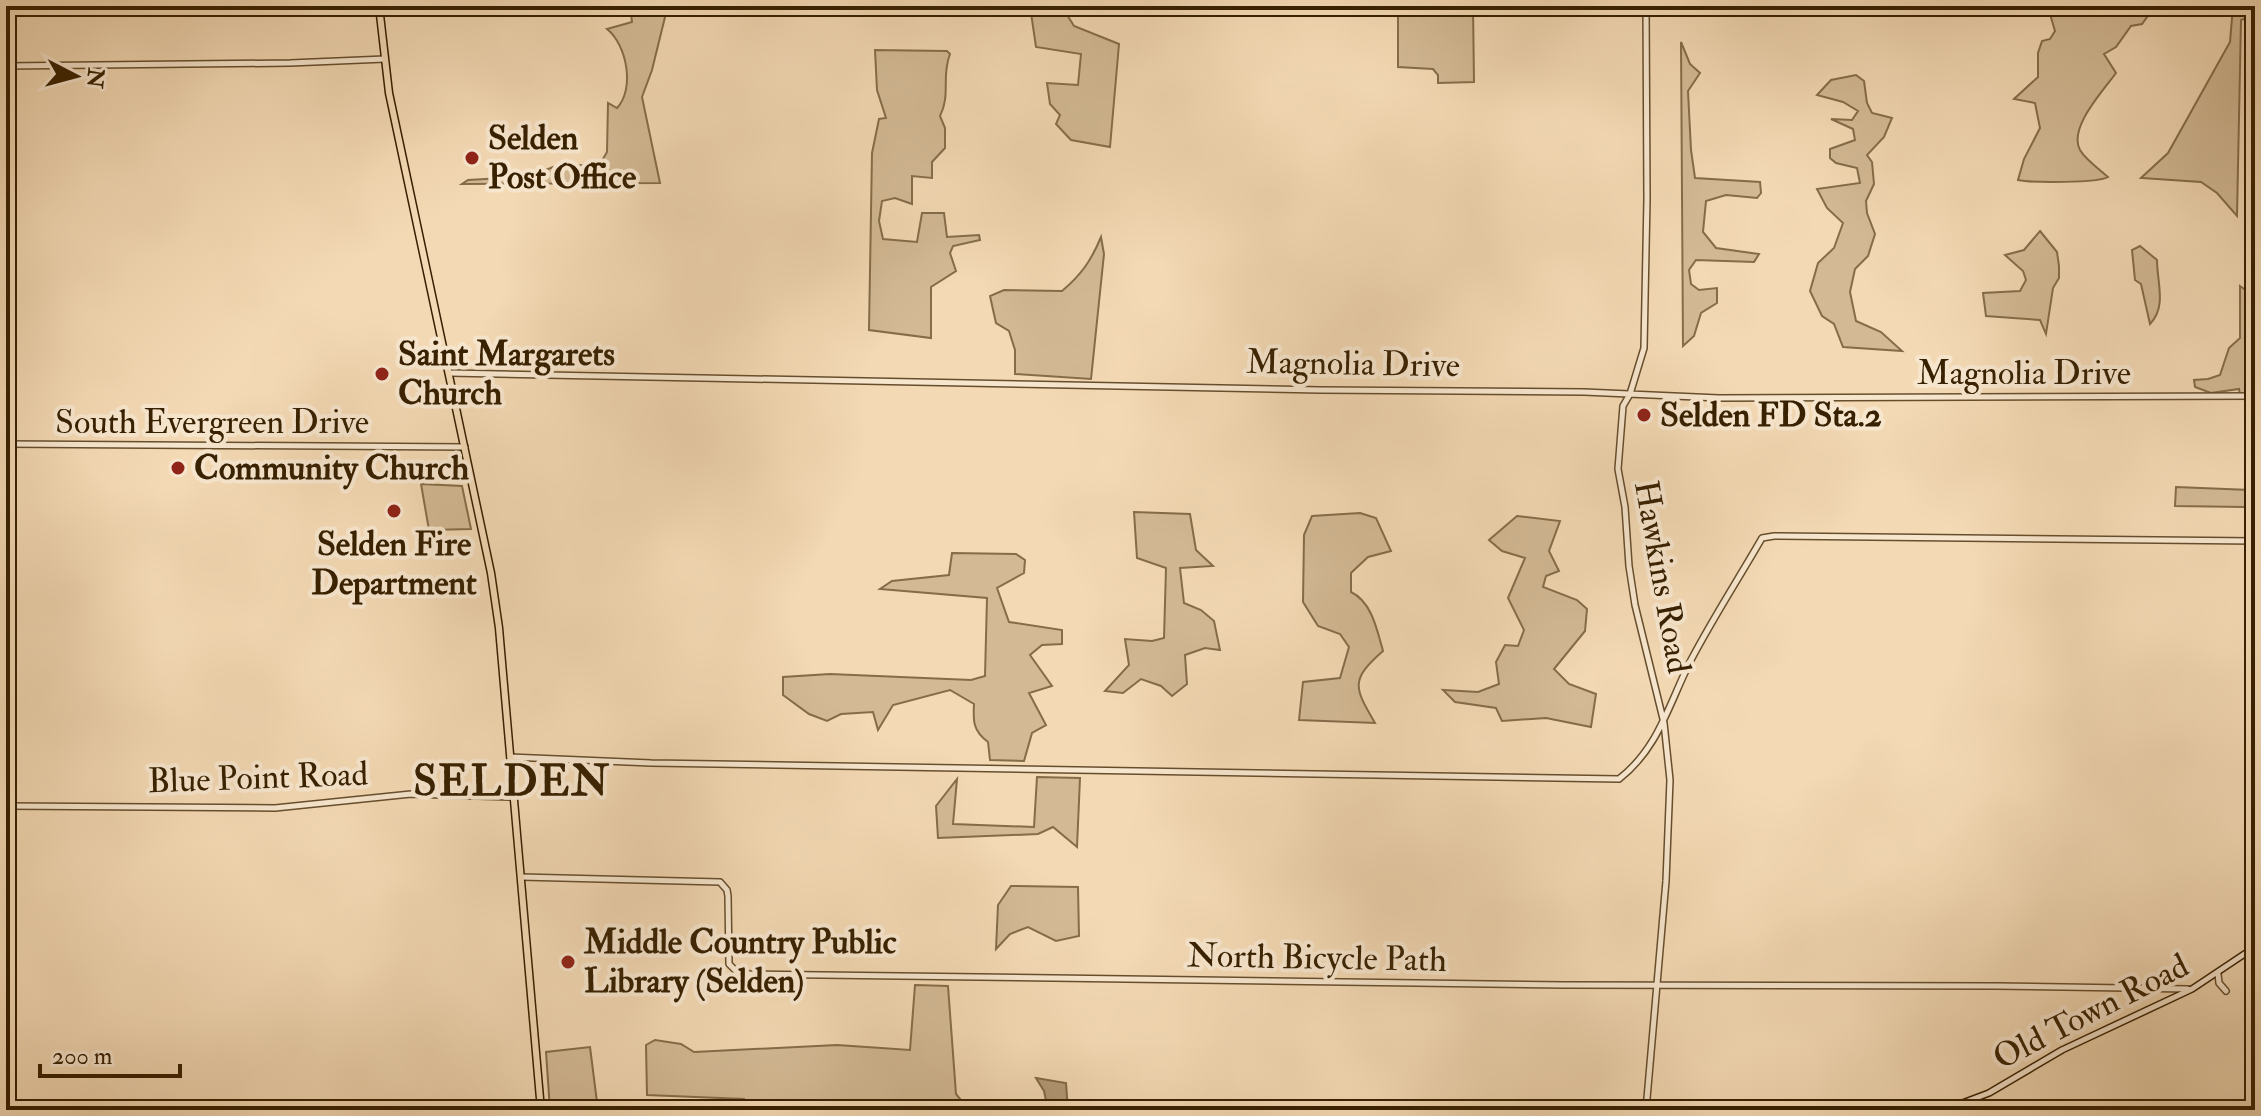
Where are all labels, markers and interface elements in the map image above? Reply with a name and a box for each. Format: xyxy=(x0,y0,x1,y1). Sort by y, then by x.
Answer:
north arrow xyxy=(36,36,116,116)
text: N xyxy=(80,66,110,90)
place label: Selden Post Office xyxy=(488,117,637,199)
marker: Selden Post Office xyxy=(463,149,481,167)
place label: Saint Margarets Church xyxy=(398,333,615,415)
street label: Magnolia Drive xyxy=(1246,341,1460,387)
street label: Magnolia Drive xyxy=(1917,352,2131,395)
marker: Saint Margarets Church xyxy=(373,365,391,383)
place label: Selden FD Sta.2 xyxy=(1660,394,1882,437)
street label: South Evergreen Drive xyxy=(55,401,369,444)
marker: Selden FD Sta.2 xyxy=(1635,406,1653,424)
place label: Community Church xyxy=(194,447,469,490)
marker: Community Church xyxy=(169,459,187,477)
street label: Hawkins Road xyxy=(1624,477,1700,677)
marker: Selden Fire Department xyxy=(385,502,403,520)
place label: Selden Fire Department xyxy=(311,523,477,605)
street label: Blue Point Road xyxy=(147,753,369,803)
district label: SELDEN xyxy=(413,756,611,808)
place label: Middle Country Public Library (Selden) xyxy=(583,921,897,1003)
street label: North Bicycle Path xyxy=(1187,934,1447,982)
street label: Old Town Road xyxy=(1986,944,2196,1080)
marker: Middle Country Public Library (Selden) xyxy=(559,953,577,971)
scale bar xyxy=(40,1028,180,1078)
text: 200 m xyxy=(52,1041,113,1072)

